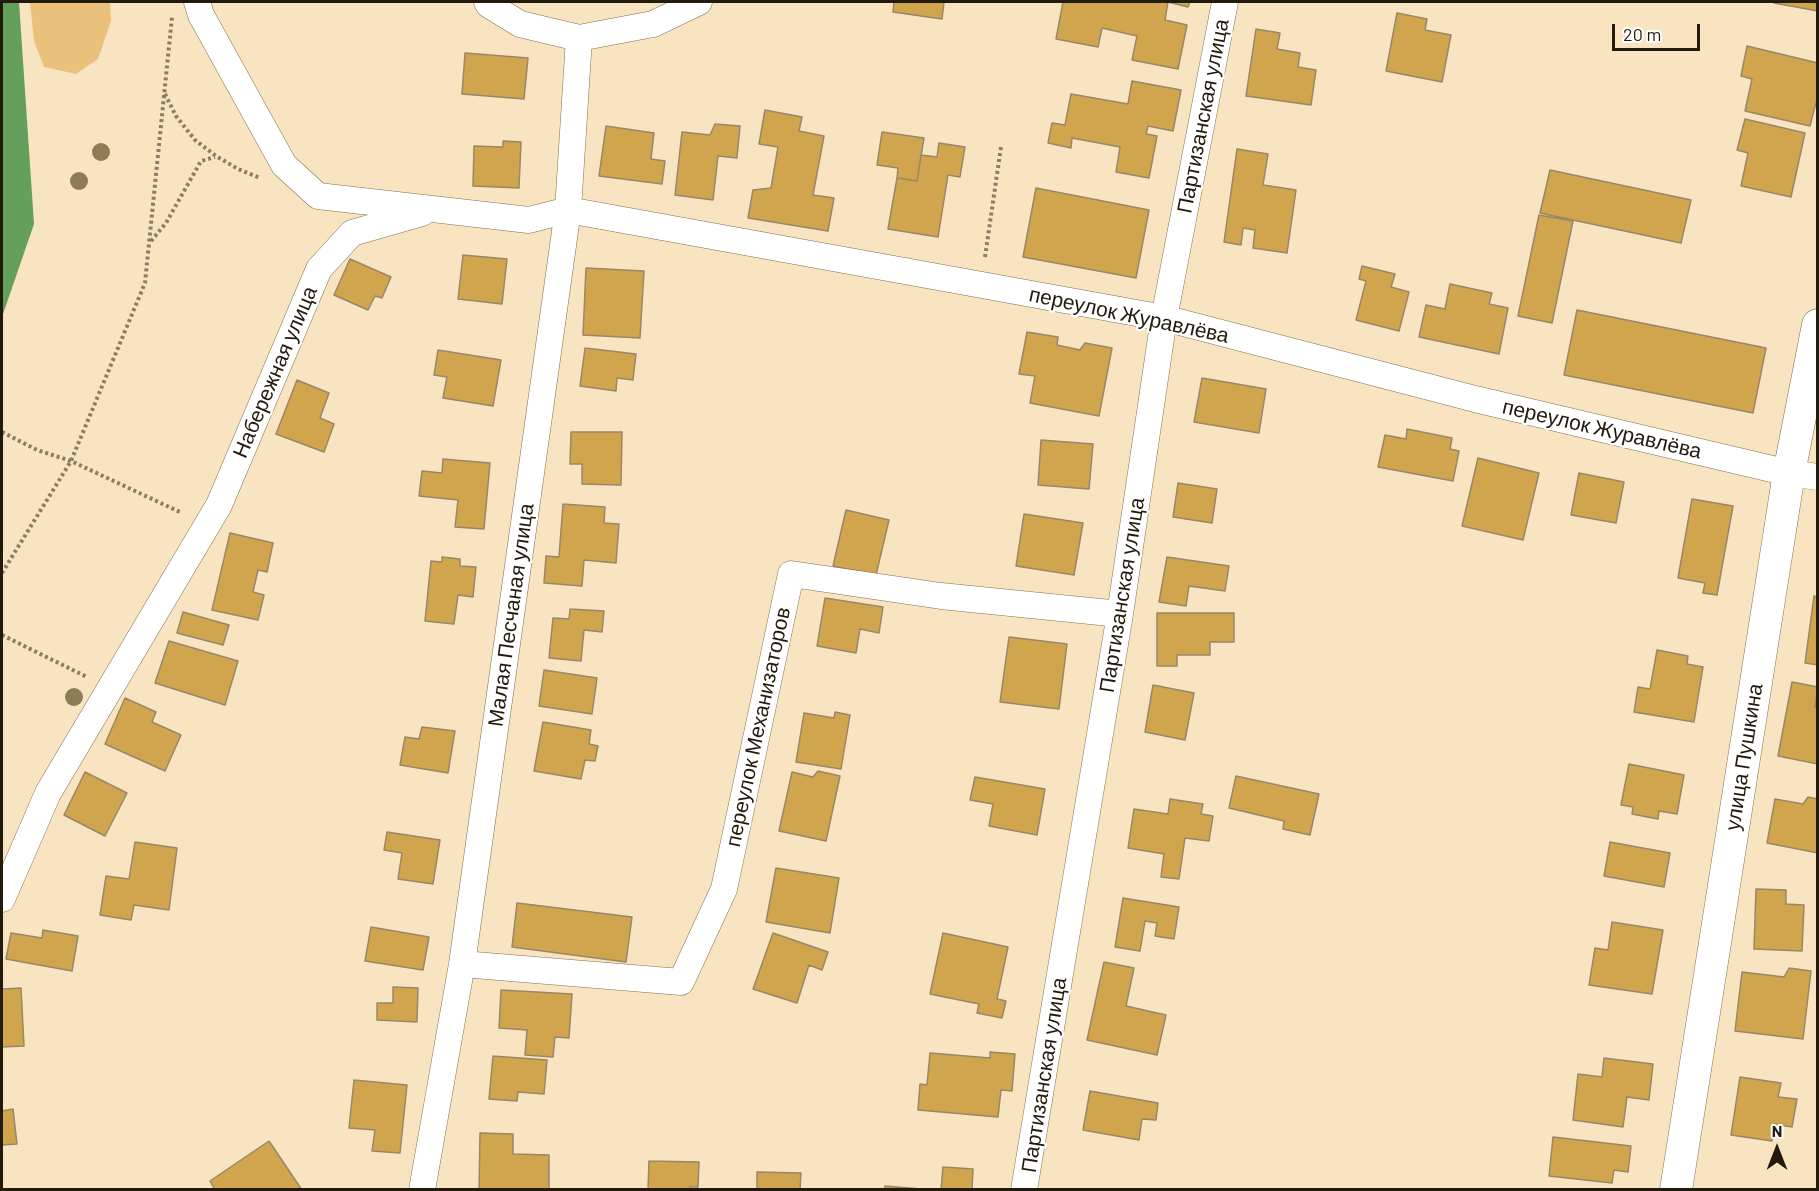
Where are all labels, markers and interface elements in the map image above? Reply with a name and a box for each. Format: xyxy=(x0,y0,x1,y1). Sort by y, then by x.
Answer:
scale bar xyxy=(1615,12,1704,50)
street label: Партизанская улица xyxy=(1172,17,1234,215)
text: 20 m xyxy=(1623,23,1661,45)
street label: переулок Журавлёва xyxy=(1027,281,1231,349)
street label: Набережная улица xyxy=(227,282,323,462)
street label: переулок Журавлёва xyxy=(1500,394,1704,464)
street label: Партизанская улица xyxy=(1094,496,1150,694)
street label: Малая Песчаная улица xyxy=(483,502,539,728)
street label: переулок Механизаторов xyxy=(720,605,796,849)
street label: улица Пушкина xyxy=(1720,682,1768,832)
street label: Партизанская улица xyxy=(1016,976,1072,1174)
north arrow xyxy=(1747,1119,1807,1179)
text: N xyxy=(1772,1121,1782,1140)

